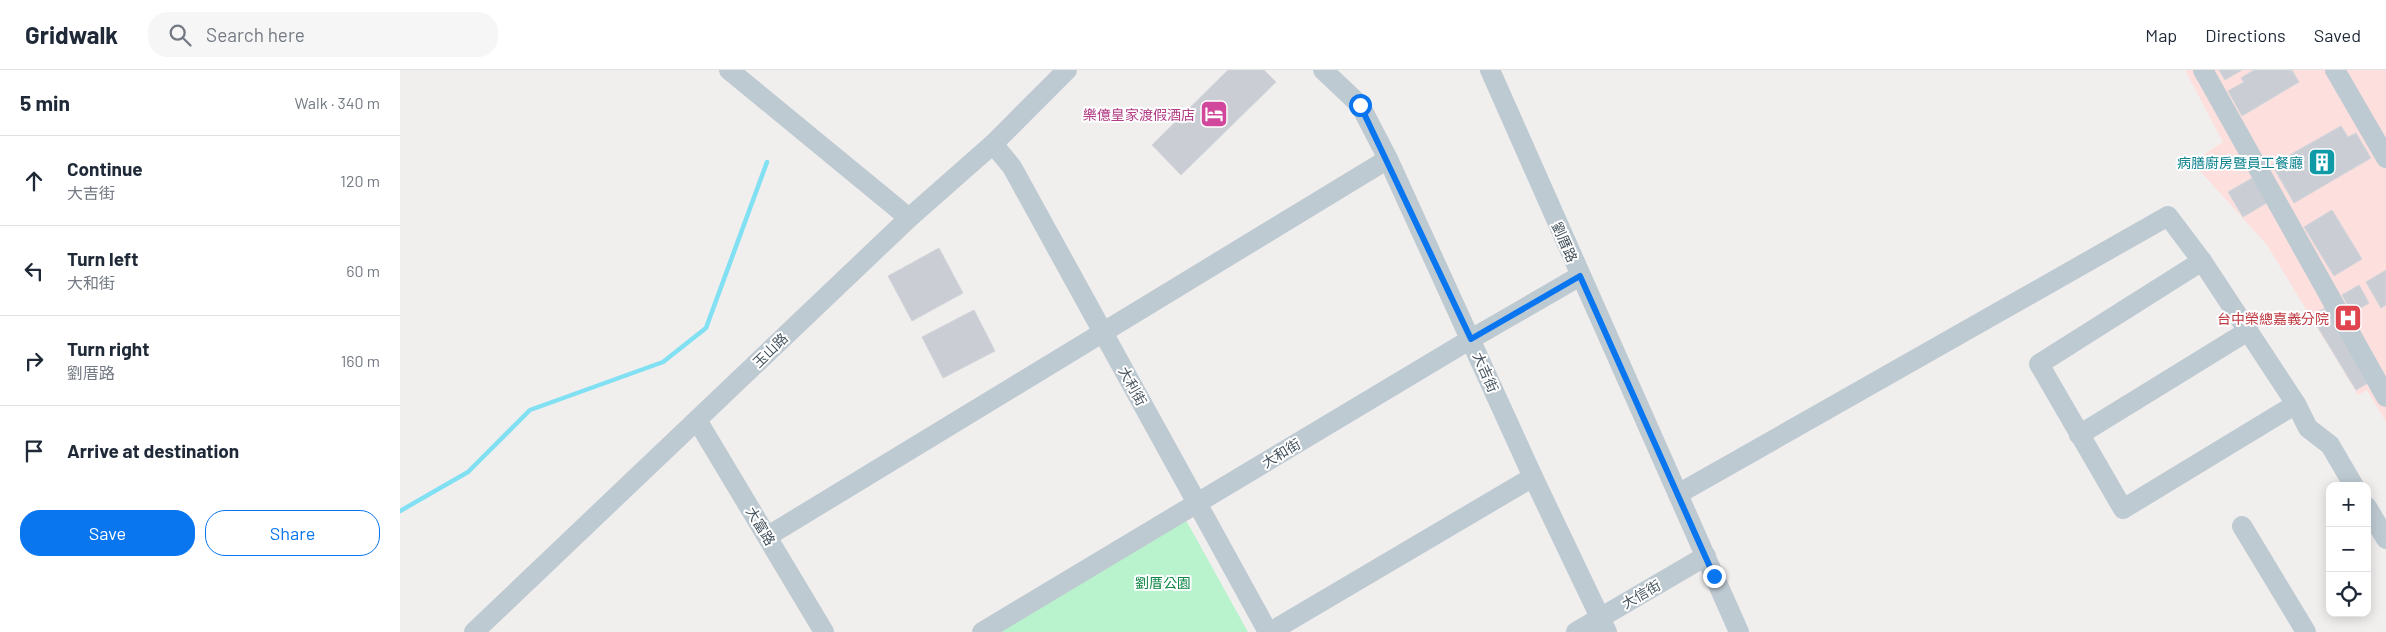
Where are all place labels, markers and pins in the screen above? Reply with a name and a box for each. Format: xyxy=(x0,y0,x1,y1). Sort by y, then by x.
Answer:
hotel icon: 樂億皇家渡假酒店 xyxy=(1199,99,1229,129)
place label: 樂億皇家渡假酒店 xyxy=(1083,106,1195,123)
building icon: 病膳廚房暨員工餐廳 xyxy=(2307,147,2337,177)
place label: 病膳廚房暨員工餐廳 xyxy=(2177,154,2303,171)
hospital icon: 台中榮總嘉義分院 xyxy=(2333,303,2363,333)
place label: 台中榮總嘉義分院 xyxy=(2217,310,2329,327)

